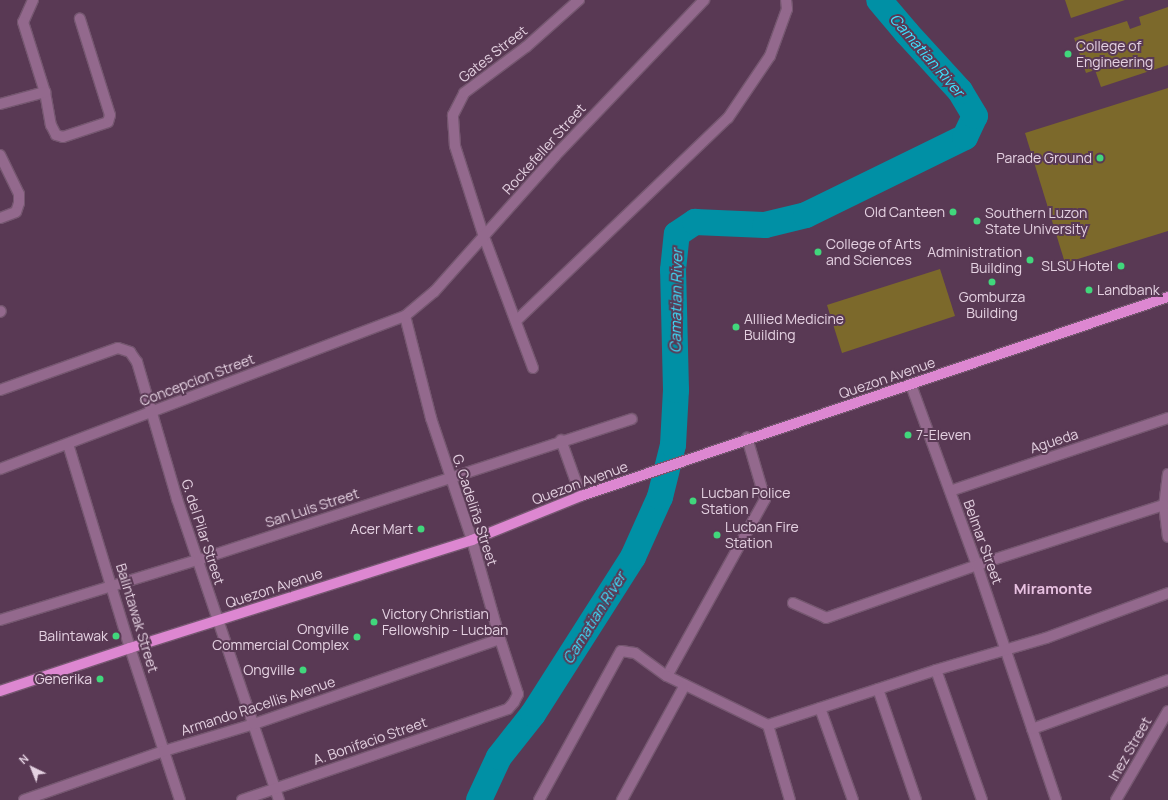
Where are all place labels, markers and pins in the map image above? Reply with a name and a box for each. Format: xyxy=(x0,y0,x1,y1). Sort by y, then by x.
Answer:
place label: College of Engineering xyxy=(1076,38,1153,70)
marker: College of Engineering xyxy=(1063,49,1073,59)
place label: Parade Ground xyxy=(996,150,1092,166)
marker: Parade Ground xyxy=(1095,153,1105,163)
place label: Old Canteen xyxy=(865,204,945,220)
place label: Southern Luzon State University xyxy=(985,205,1088,238)
marker: Old Canteen xyxy=(948,207,958,217)
marker: Southern Luzon State University xyxy=(972,216,982,226)
place label: College of Arts and Sciences xyxy=(826,236,921,268)
place label: Administration Building xyxy=(927,244,1022,276)
marker: College of Arts and Sciences xyxy=(813,247,823,257)
marker: Administration Building xyxy=(1025,255,1035,265)
place label: SLSU Hotel xyxy=(1041,258,1113,274)
marker: SLSU Hotel xyxy=(1116,261,1126,271)
marker: Gomburza Building xyxy=(987,277,997,287)
place label: Landbank xyxy=(1097,282,1160,298)
marker: Landbank xyxy=(1084,285,1094,295)
place label: Gomburza Building xyxy=(959,289,1025,322)
place label: Alllied Medicine Building xyxy=(744,311,844,344)
marker: Alllied Medicine Building xyxy=(731,322,741,332)
place label: 7-Eleven xyxy=(916,427,971,443)
marker: 7-Eleven xyxy=(903,430,913,440)
place label: Lucban Police Station xyxy=(701,485,790,518)
marker: Lucban Police Station xyxy=(688,496,698,506)
place label: Lucban Fire Station xyxy=(725,519,799,552)
place label: Acer Mart xyxy=(350,521,413,537)
marker: Acer Mart xyxy=(416,524,426,534)
marker: Lucban Fire Station xyxy=(712,530,722,540)
place label: Victory Christian Fellowship - Lucban xyxy=(382,606,508,638)
marker: Victory Christian Fellowship - Lucban xyxy=(369,617,379,627)
place label: Ongville Commercial Complex xyxy=(212,621,349,654)
place label: Balintawak xyxy=(39,628,108,644)
marker: Balintawak xyxy=(111,631,121,641)
marker: Ongville Commercial Complex xyxy=(352,632,362,642)
place label: Ongville xyxy=(243,662,295,678)
marker: Ongville xyxy=(298,665,308,675)
place label: Generika xyxy=(35,671,92,687)
marker: Generika xyxy=(95,674,105,684)

